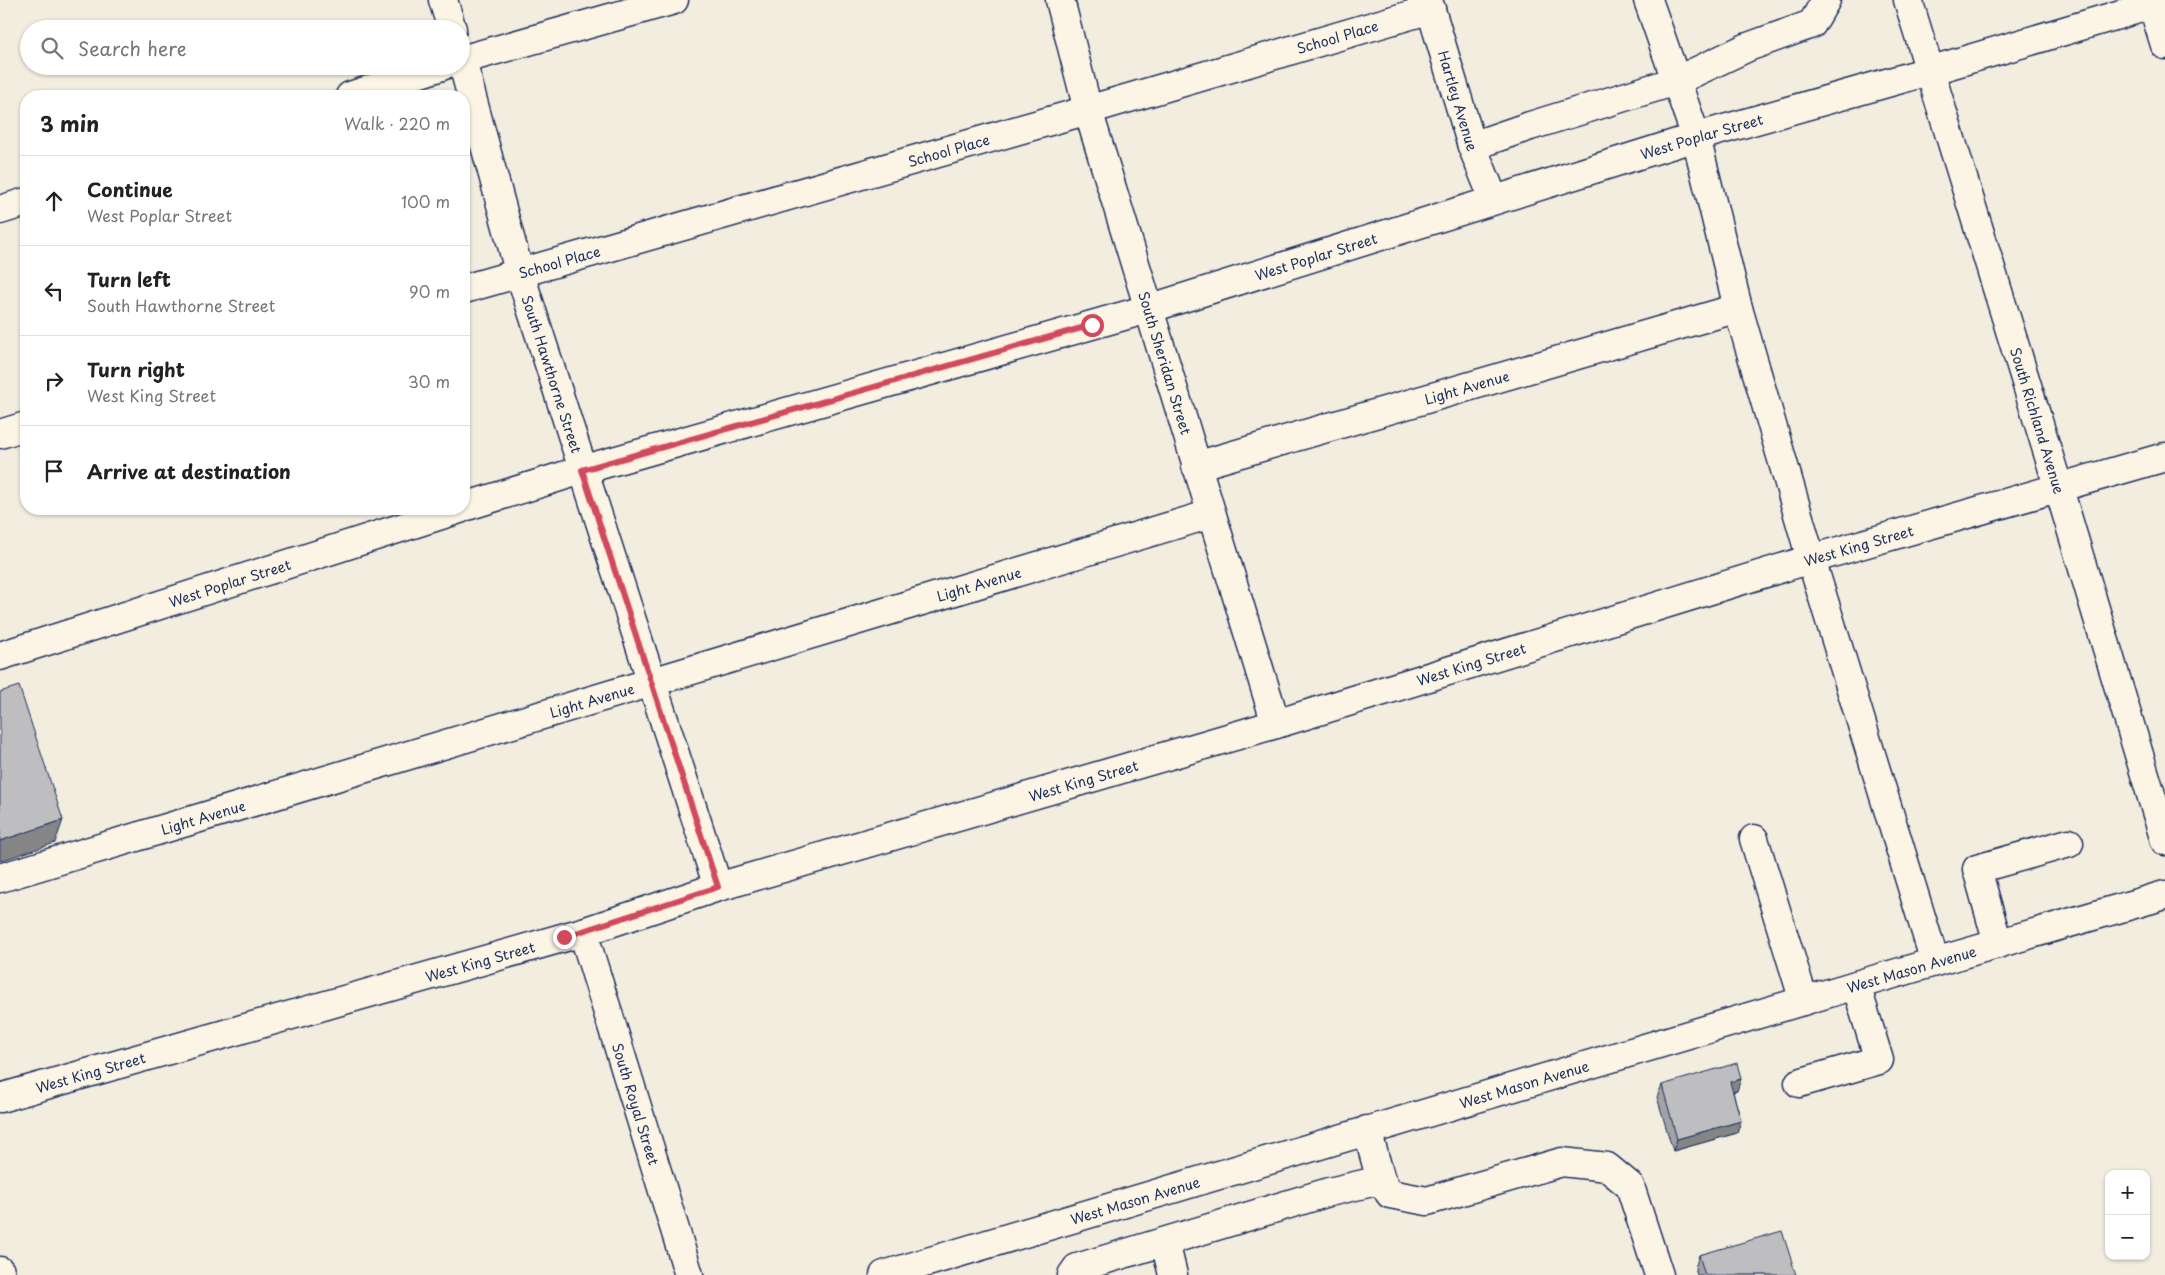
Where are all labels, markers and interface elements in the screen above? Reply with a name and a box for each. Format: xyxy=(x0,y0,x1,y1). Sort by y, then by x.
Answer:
street label: School Place xyxy=(1294,15,1381,59)
search box xyxy=(20,20,470,75)
icon: search xyxy=(38,34,66,62)
text: Search here xyxy=(78,34,187,62)
street label: Hartley Avenue xyxy=(1433,48,1484,154)
text: 3 min xyxy=(40,107,99,139)
street label: West Poplar Street xyxy=(1638,108,1766,164)
text: Walk · 220 m xyxy=(344,111,450,135)
street label: School Place xyxy=(905,128,992,172)
text: Continue xyxy=(87,175,173,203)
icon: ahead xyxy=(40,187,68,215)
text: 100 m xyxy=(401,189,450,213)
text: West Poplar Street xyxy=(87,203,232,227)
street label: West Poplar Street xyxy=(1252,227,1380,285)
street label: School Place xyxy=(516,240,603,283)
text: Turn left xyxy=(87,265,171,293)
icon: left xyxy=(40,277,68,305)
text: 90 m xyxy=(409,279,450,303)
street label: South Sheridan Street xyxy=(1134,289,1197,437)
street label: South Hawthorne Street xyxy=(517,292,588,456)
text: South Hawthorne Street xyxy=(87,293,275,317)
route start xyxy=(1081,314,1104,337)
street label: South Richland Avenue xyxy=(2005,345,2070,497)
text: Turn right xyxy=(87,355,185,383)
street label: Light Avenue xyxy=(1422,365,1511,409)
icon: right xyxy=(40,367,68,395)
text: 30 m xyxy=(408,369,450,393)
text: West King Street xyxy=(87,383,216,407)
icon: arrive xyxy=(40,457,68,485)
text: Arrive at destination xyxy=(87,457,291,485)
street label: West King Street xyxy=(1801,520,1916,571)
street label: West Poplar Street xyxy=(166,553,294,612)
street label: Light Avenue xyxy=(934,561,1023,606)
street label: West King Street xyxy=(1414,637,1529,691)
street label: Light Avenue xyxy=(547,678,637,723)
street label: West King Street xyxy=(1026,754,1141,806)
street label: Light Avenue xyxy=(158,794,248,840)
route end xyxy=(553,926,576,949)
street label: West King Street xyxy=(423,936,537,987)
street label: West Mason Avenue xyxy=(1844,940,1979,998)
street label: South Royal Street xyxy=(607,1040,665,1168)
street label: West King Street xyxy=(33,1047,148,1098)
street label: West Mason Avenue xyxy=(1457,1055,1592,1113)
map controls xyxy=(2105,1170,2150,1260)
button: + xyxy=(2105,1170,2150,1215)
street label: West Mason Avenue xyxy=(1068,1171,1203,1229)
button: − xyxy=(2105,1215,2150,1260)

